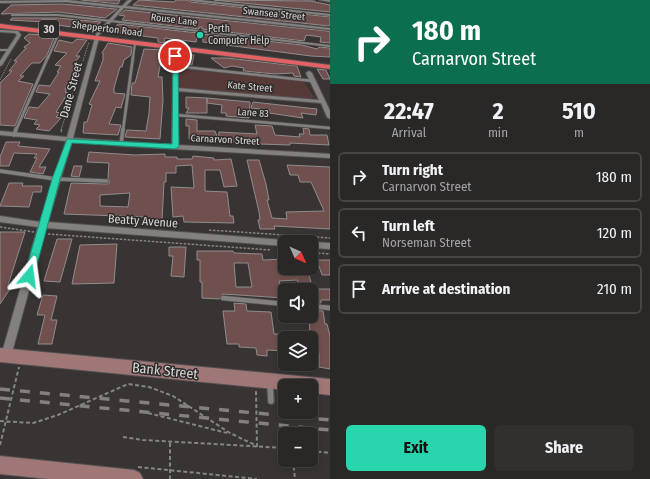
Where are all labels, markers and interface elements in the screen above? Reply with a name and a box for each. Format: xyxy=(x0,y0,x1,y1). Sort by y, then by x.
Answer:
street label: Swansea Street xyxy=(242,5,306,23)
street label: Rouse Lane xyxy=(150,11,198,29)
text: 180 m xyxy=(412,14,481,47)
icon: right xyxy=(346,16,398,68)
street label: Shepperton Road xyxy=(71,19,143,39)
road number: 30 xyxy=(39,20,59,38)
place label: Perth Computer Help xyxy=(208,23,269,47)
marker: Perth Computer Help xyxy=(195,30,205,40)
pin xyxy=(158,39,192,73)
icon: arrive xyxy=(164,45,186,67)
text: Carnarvon Street xyxy=(412,48,536,70)
street label: Dane Street xyxy=(57,60,85,119)
street label: Kate Street xyxy=(227,79,274,95)
text: 22:47 xyxy=(384,97,434,125)
text: 2 xyxy=(492,97,504,125)
text: 510 xyxy=(562,97,596,125)
street label: Lane 83 xyxy=(237,106,270,120)
text: Arrival xyxy=(392,125,426,140)
text: min xyxy=(488,125,508,140)
text: m xyxy=(574,125,584,140)
street label: Carnarvon Street xyxy=(190,132,260,148)
text: Turn right xyxy=(382,161,443,179)
icon: right xyxy=(348,166,370,188)
text: 180 m xyxy=(596,168,632,186)
text: Carnarvon Street xyxy=(382,179,472,194)
street label: Beatty Avenue xyxy=(107,212,179,230)
text: Turn left xyxy=(382,217,435,235)
icon: left xyxy=(348,222,370,244)
text: 120 m xyxy=(597,224,632,242)
north arrow xyxy=(278,235,318,275)
map controls xyxy=(278,235,318,467)
text: Norseman Street xyxy=(382,235,471,250)
position arrow xyxy=(8,255,50,297)
icon: arrive xyxy=(348,278,370,300)
text: Arrive at destination xyxy=(382,280,510,298)
text: 210 m xyxy=(597,280,632,298)
button: sound xyxy=(278,283,318,323)
button: layers xyxy=(278,331,318,371)
street label: Bank Street xyxy=(131,359,199,383)
button: + xyxy=(278,379,318,419)
button: Exit xyxy=(346,425,486,471)
button: Share xyxy=(494,425,634,471)
button: − xyxy=(278,427,318,467)

